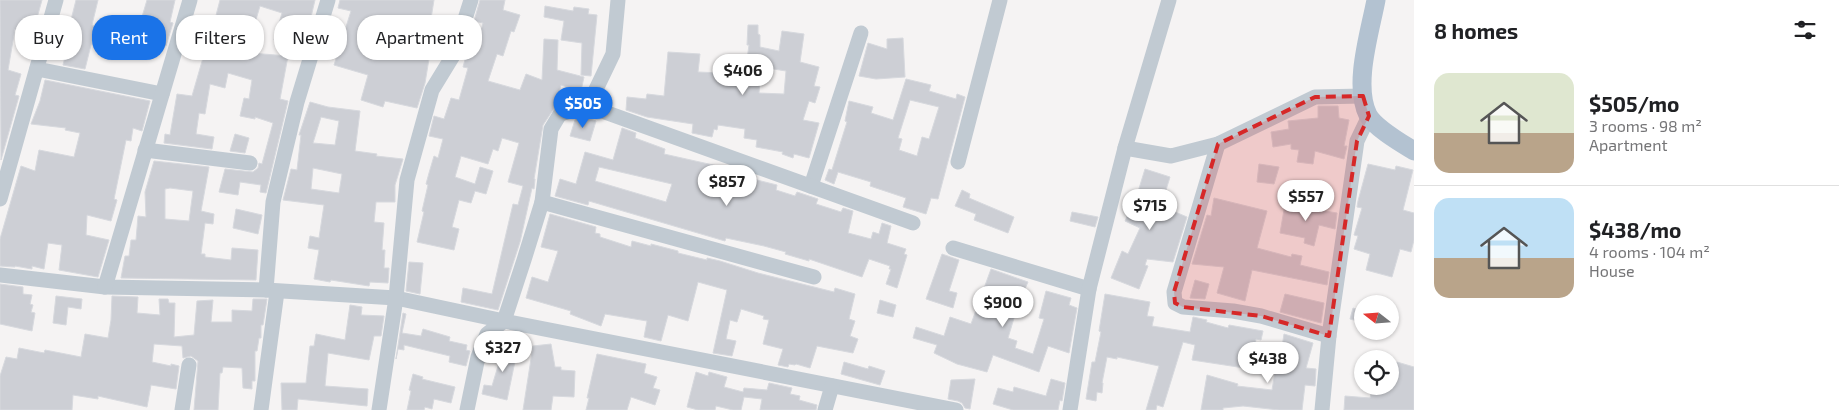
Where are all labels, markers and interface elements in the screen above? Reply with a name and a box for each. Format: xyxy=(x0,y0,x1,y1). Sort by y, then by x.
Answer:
chip: Buy xyxy=(15,15,82,60)
chip: Rent xyxy=(92,15,166,60)
chip: Filters xyxy=(176,15,264,60)
chip: New xyxy=(274,15,347,60)
chip: Apartment xyxy=(357,15,482,60)
icon: filters xyxy=(1791,16,1819,44)
text: 8 homes xyxy=(1434,18,1518,43)
pin: $406 xyxy=(713,54,773,96)
text: $406 xyxy=(723,60,763,79)
pin: $505 xyxy=(553,86,613,129)
text: $505/mo xyxy=(1589,91,1679,116)
text: $505 xyxy=(564,93,602,112)
icon: home xyxy=(1474,93,1534,153)
text: 3 rooms · 98 m² xyxy=(1589,116,1702,135)
text: Apartment xyxy=(1589,135,1668,154)
pin: $857 xyxy=(697,164,757,207)
text: $857 xyxy=(709,171,745,190)
pin: $557 xyxy=(1276,180,1336,222)
text: $557 xyxy=(1288,186,1324,205)
pin: $715 xyxy=(1120,188,1180,231)
text: $715 xyxy=(1133,195,1167,214)
text: $438/mo xyxy=(1589,217,1681,242)
icon: home xyxy=(1474,218,1534,278)
text: 4 rooms · 104 m² xyxy=(1589,242,1710,261)
text: House xyxy=(1589,261,1635,280)
pin: $900 xyxy=(973,286,1033,328)
text: $900 xyxy=(984,292,1022,311)
north arrow xyxy=(1354,295,1399,340)
map controls xyxy=(1354,295,1399,395)
pin: $327 xyxy=(473,330,533,373)
text: $327 xyxy=(485,337,521,356)
pin: $438 xyxy=(1238,342,1298,384)
text: $438 xyxy=(1249,348,1287,367)
button: locate xyxy=(1354,350,1399,395)

